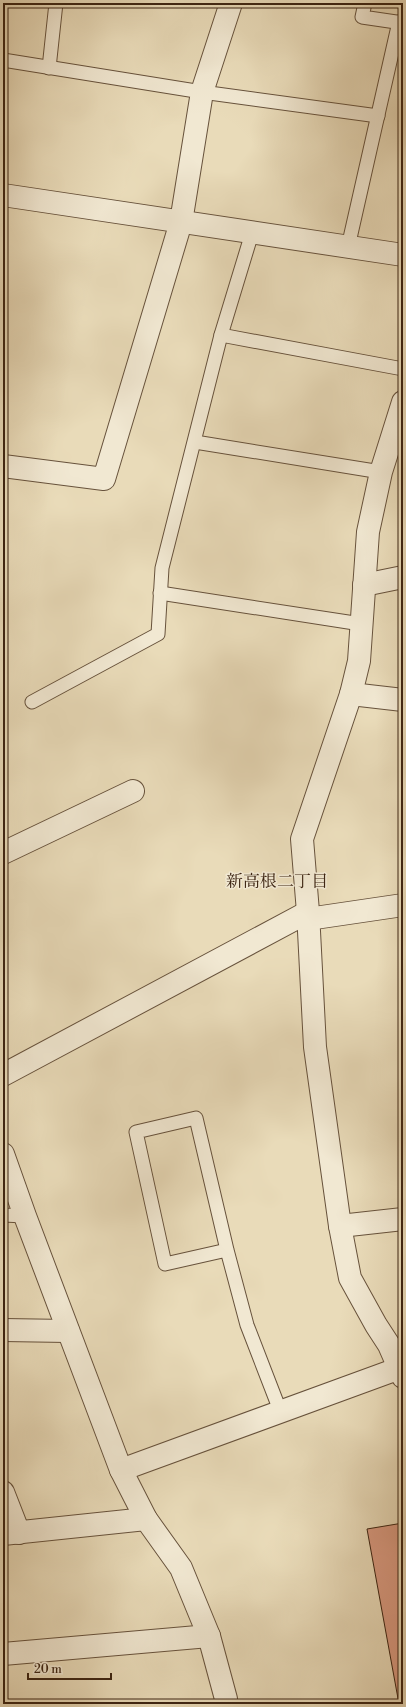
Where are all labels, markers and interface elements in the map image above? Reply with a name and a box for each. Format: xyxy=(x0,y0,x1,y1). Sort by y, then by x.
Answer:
district label: 新高根二丁目 xyxy=(226,871,328,893)
scale bar xyxy=(28,1655,111,1681)
text: 20 m xyxy=(34,1662,62,1677)

